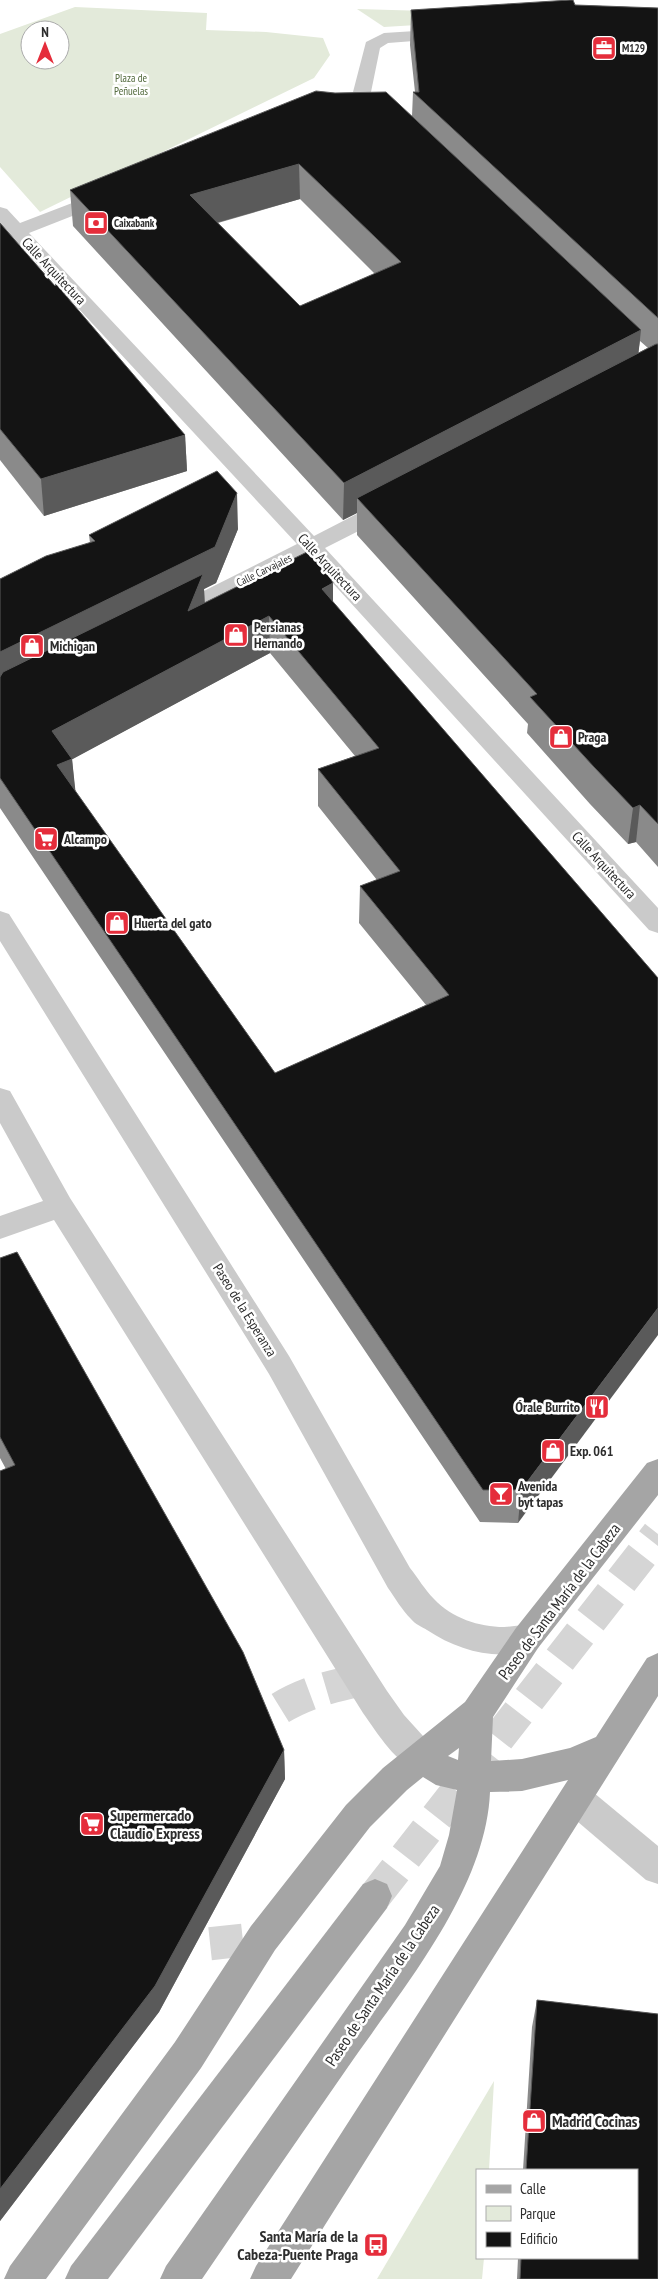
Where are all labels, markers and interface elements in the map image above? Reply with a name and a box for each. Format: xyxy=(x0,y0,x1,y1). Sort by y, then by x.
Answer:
north arrow xyxy=(20,20,70,70)
text: N xyxy=(41,23,49,41)
office icon: M129 xyxy=(591,35,617,61)
place label: M129 xyxy=(622,41,645,55)
park label: Plaza de Peñuelas xyxy=(114,71,148,98)
bank icon: Caixabank xyxy=(83,210,109,236)
place label: Caixabank xyxy=(114,216,155,230)
street label: Calle Arquitectura xyxy=(18,233,90,309)
street label: Calle Arquitectura xyxy=(294,529,366,605)
street label: Calle Carvajales xyxy=(234,550,294,589)
place label: Persianas Hernando xyxy=(254,618,302,652)
shop icon: Persianas Hernando xyxy=(223,622,249,648)
shop icon: Michigan xyxy=(19,633,45,659)
place label: Michigan xyxy=(50,637,95,655)
shop icon: Praga xyxy=(548,724,574,750)
place label: Praga xyxy=(578,728,606,746)
supermarket icon: Alcampo xyxy=(33,826,59,852)
street label: Calle Arquitectura xyxy=(568,827,640,903)
place label: Alcampo xyxy=(63,830,107,848)
shop icon: Huerta del gato xyxy=(104,910,130,936)
place label: Huerta del gato xyxy=(134,914,212,932)
street label: Paseo de la Esperanza xyxy=(209,1260,281,1360)
restaurant icon: Órale Burrito xyxy=(584,1394,610,1420)
place label: Órale Burrito xyxy=(515,1398,580,1416)
shop icon: Exp. 061 xyxy=(540,1438,566,1464)
place label: Exp. 061 xyxy=(570,1442,613,1460)
place label: Avenida byt tapas xyxy=(517,1477,563,1511)
bar icon: Avenida byt tapas xyxy=(488,1481,514,1507)
street label: Paseo de Santa María de la Cabeza xyxy=(494,1519,624,1683)
place label: Supermercado Claudio Express xyxy=(110,1805,200,1843)
supermarket icon: Supermercado Claudio Express xyxy=(79,1811,105,1837)
street label: Paseo de Santa María de la Cabeza xyxy=(320,1900,444,2070)
shop icon: Madrid Cocinas xyxy=(521,2108,547,2134)
place label: Madrid Cocinas xyxy=(552,2111,638,2131)
legend xyxy=(476,2169,638,2259)
text: Calle xyxy=(520,2179,546,2198)
text: Parque xyxy=(520,2204,556,2223)
place label: Santa María de la Cabeza-Puente Praga xyxy=(237,2226,358,2264)
text: Edificio xyxy=(520,2229,558,2248)
bus stop icon: Santa María de la Cabeza-Puente Praga xyxy=(363,2232,389,2258)

